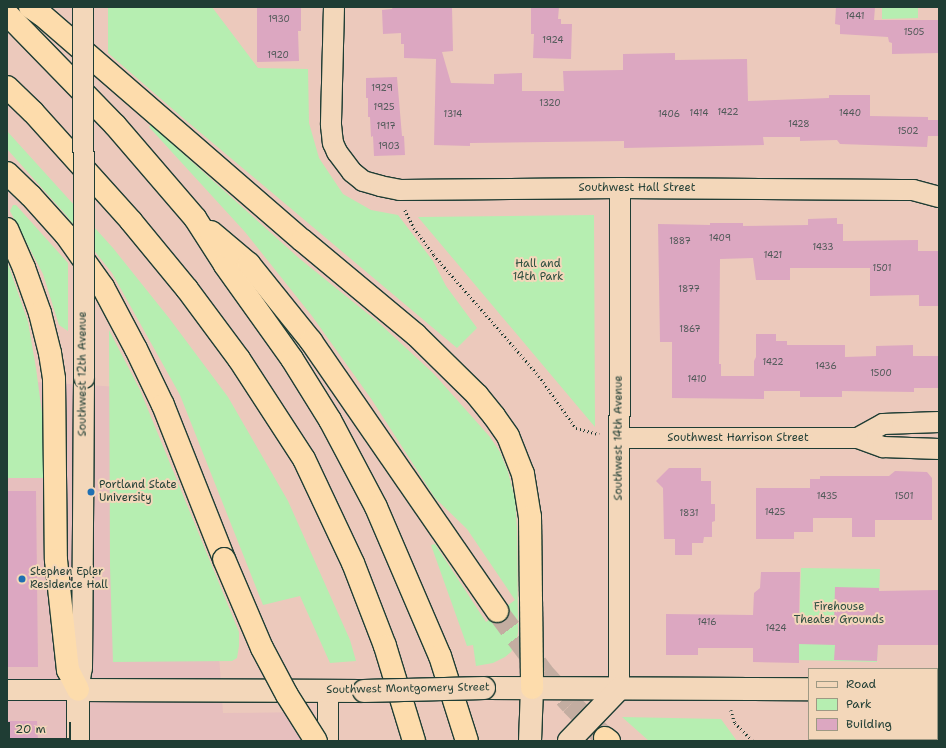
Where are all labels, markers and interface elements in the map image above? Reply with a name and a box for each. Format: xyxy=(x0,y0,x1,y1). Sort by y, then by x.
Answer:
house number: 1441 xyxy=(845,11,865,21)
house number: 1930 xyxy=(268,14,290,24)
house number: 1505 xyxy=(904,27,924,37)
house number: 1924 xyxy=(542,35,564,45)
house number: 1920 xyxy=(267,50,289,60)
house number: 1929 xyxy=(371,83,393,93)
house number: 1320 xyxy=(539,98,561,108)
house number: 1925 xyxy=(374,102,394,112)
house number: 1422 xyxy=(717,107,739,117)
house number: 1414 xyxy=(690,108,708,118)
house number: 1440 xyxy=(839,108,861,118)
house number: 1314 xyxy=(444,109,462,119)
house number: 1406 xyxy=(658,109,680,119)
house number: 1428 xyxy=(788,119,810,129)
house number: 1917 xyxy=(377,121,395,131)
house number: 1502 xyxy=(897,126,919,136)
house number: 1903 xyxy=(378,141,400,151)
street label: Southwest Hall Street xyxy=(579,181,695,195)
house number: 1409 xyxy=(709,233,731,243)
house number: 1887 xyxy=(669,236,691,246)
house number: 1433 xyxy=(812,242,834,252)
house number: 1421 xyxy=(764,250,782,260)
park label: Hall and 14th Park xyxy=(513,258,563,284)
house number: 1501 xyxy=(873,263,891,273)
house number: 1877 xyxy=(678,284,700,294)
street label: Southwest 12th Avenue xyxy=(76,312,90,436)
house number: 1867 xyxy=(679,324,701,334)
house number: 1422 xyxy=(762,357,784,367)
house number: 1436 xyxy=(815,361,837,371)
house number: 1500 xyxy=(870,368,892,378)
house number: 1410 xyxy=(687,374,707,384)
street label: Southwest 14th Avenue xyxy=(612,375,626,501)
street label: Southwest Harrison Street xyxy=(667,431,809,445)
place label: Portland State University xyxy=(99,479,177,505)
marker: Portland State University xyxy=(86,487,96,497)
house number: 1435 xyxy=(817,491,837,501)
house number: 1501 xyxy=(895,491,913,501)
house number: 1425 xyxy=(765,507,785,517)
house number: 1831 xyxy=(679,508,699,518)
place label: Stephen Epler Residence Hall xyxy=(30,566,108,592)
marker: Stephen Epler Residence Hall xyxy=(17,574,27,584)
park label: Firehouse Theater Grounds xyxy=(794,601,884,627)
house number: 1416 xyxy=(698,617,716,627)
house number: 1424 xyxy=(765,623,787,633)
legend xyxy=(808,668,938,740)
text: Road xyxy=(846,676,876,692)
street label: Southwest Montgomery Street xyxy=(326,681,490,697)
text: Park xyxy=(846,696,872,712)
scale bar xyxy=(10,714,73,740)
text: Building xyxy=(846,716,892,732)
text: 20 m xyxy=(15,721,46,737)

